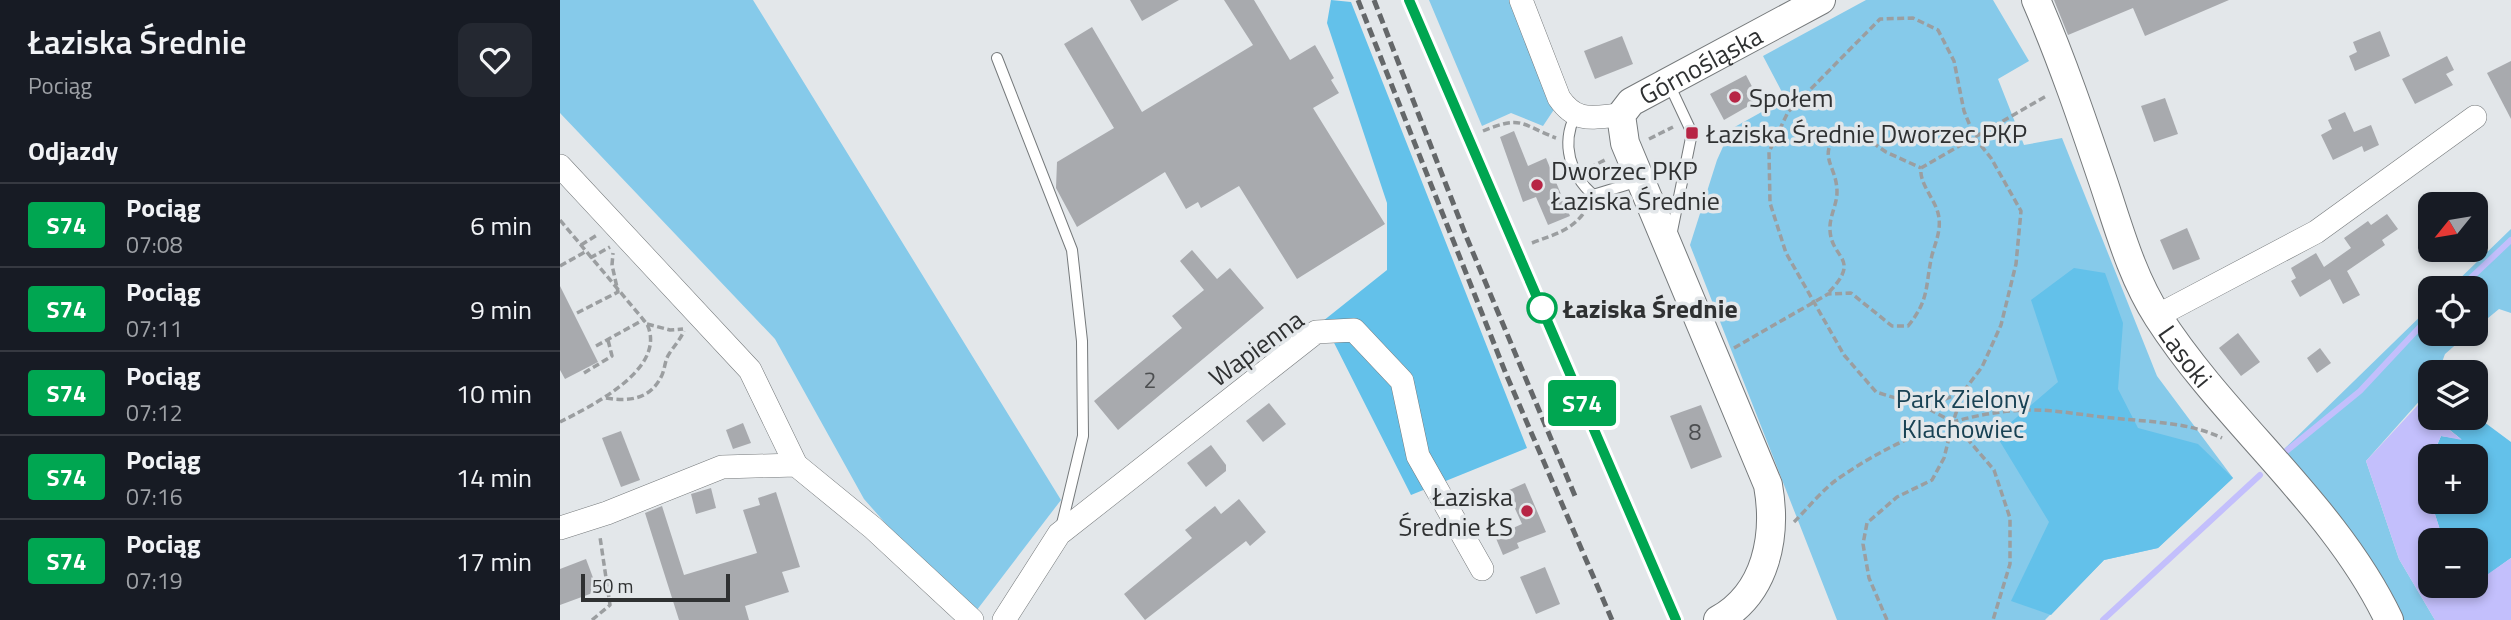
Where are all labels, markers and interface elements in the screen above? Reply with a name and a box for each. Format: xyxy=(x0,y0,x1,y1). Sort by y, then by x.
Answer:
street label: Górnośląska xyxy=(1632,16,1769,114)
text: Łaziska Średnie xyxy=(28,17,247,67)
button: heart xyxy=(458,23,532,97)
text: Pociąg xyxy=(28,68,92,103)
place label: Społem xyxy=(1749,78,1833,117)
marker: Społem xyxy=(1727,89,1743,105)
place label: Łaziska Średnie Dworzec PKP xyxy=(1705,114,2027,153)
marker: Łaziska Średnie Dworzec PKP xyxy=(1684,125,1700,141)
text: Odjazdy xyxy=(28,131,118,170)
place label: Dworzec PKP Łaziska Średnie xyxy=(1550,151,1720,220)
marker: Dworzec PKP Łaziska Średnie xyxy=(1529,177,1545,193)
text: Pociąg xyxy=(126,188,201,227)
north arrow xyxy=(2418,192,2488,262)
map controls xyxy=(2418,192,2488,598)
text: 6 min xyxy=(470,206,532,245)
text: S74 xyxy=(47,207,86,243)
text: 07:08 xyxy=(126,227,183,262)
text: Pociąg xyxy=(126,272,201,311)
button: locate xyxy=(2418,276,2488,346)
place label: Łaziska Średnie xyxy=(1562,289,1738,328)
text: 9 min xyxy=(470,290,532,329)
text: S74 xyxy=(47,291,86,327)
marker: Łaziska Średnie xyxy=(1527,293,1557,323)
street label: Wapienna xyxy=(1200,300,1312,396)
text: 07:11 xyxy=(126,311,183,346)
street label: Lasoki xyxy=(2149,317,2222,396)
text: Pociąg xyxy=(126,356,201,395)
button: layers xyxy=(2418,360,2488,430)
house number: 2 xyxy=(1144,362,1156,397)
text: 10 min xyxy=(456,374,532,413)
text: S74 xyxy=(47,375,86,411)
park label: Park Zielony Klachowiec xyxy=(1896,379,2030,448)
line badge: S74 xyxy=(1542,380,1622,426)
text: S74 xyxy=(1562,385,1602,421)
text: 07:12 xyxy=(126,395,183,430)
house number: 8 xyxy=(1689,414,1702,449)
text: Pociąg xyxy=(126,440,201,479)
button: + xyxy=(2418,444,2488,514)
text: 14 min xyxy=(456,458,532,497)
text: S74 xyxy=(47,459,86,495)
place label: Łaziska Średnie ŁS xyxy=(1398,477,1513,546)
text: 07:16 xyxy=(126,479,183,514)
marker: Łaziska Średnie ŁS xyxy=(1519,503,1535,519)
text: Pociąg xyxy=(126,524,201,563)
button: − xyxy=(2418,528,2488,598)
text: 17 min xyxy=(456,542,532,581)
text: S74 xyxy=(47,543,86,579)
text: 07:19 xyxy=(126,563,183,598)
scale bar xyxy=(581,571,730,603)
text: 50 m xyxy=(592,571,633,600)

